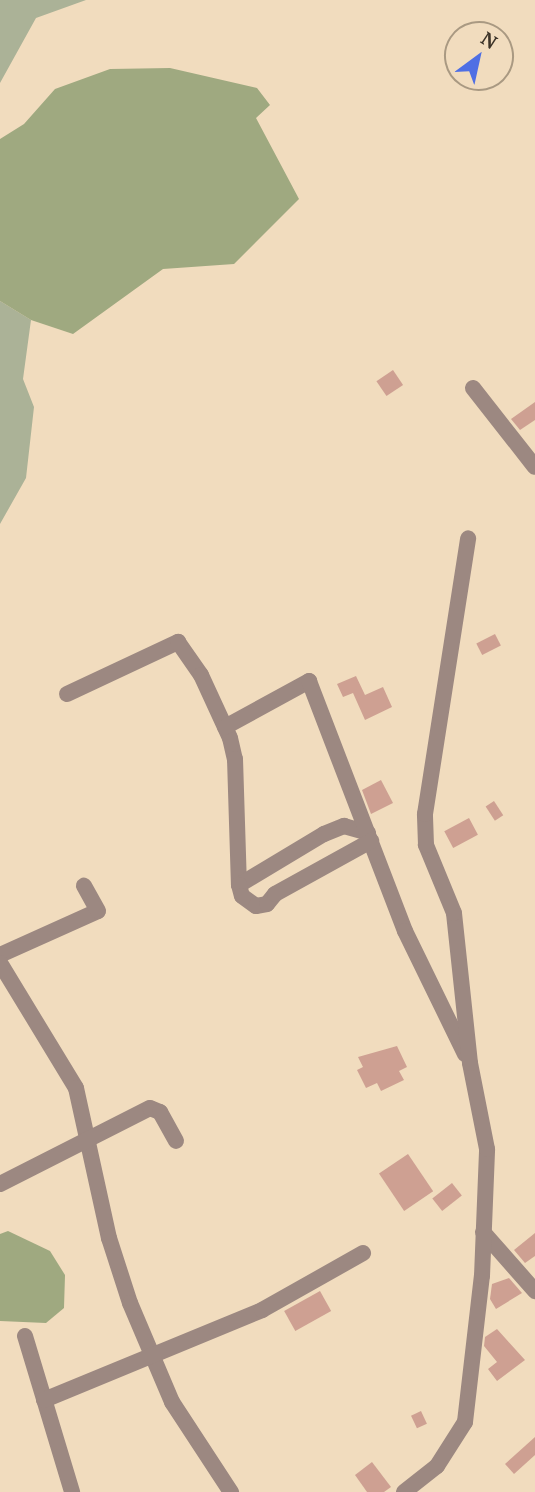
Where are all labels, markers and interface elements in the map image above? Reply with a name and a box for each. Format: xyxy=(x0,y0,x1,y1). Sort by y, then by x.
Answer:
north arrow xyxy=(444,21,514,91)
text: N xyxy=(477,25,502,54)

